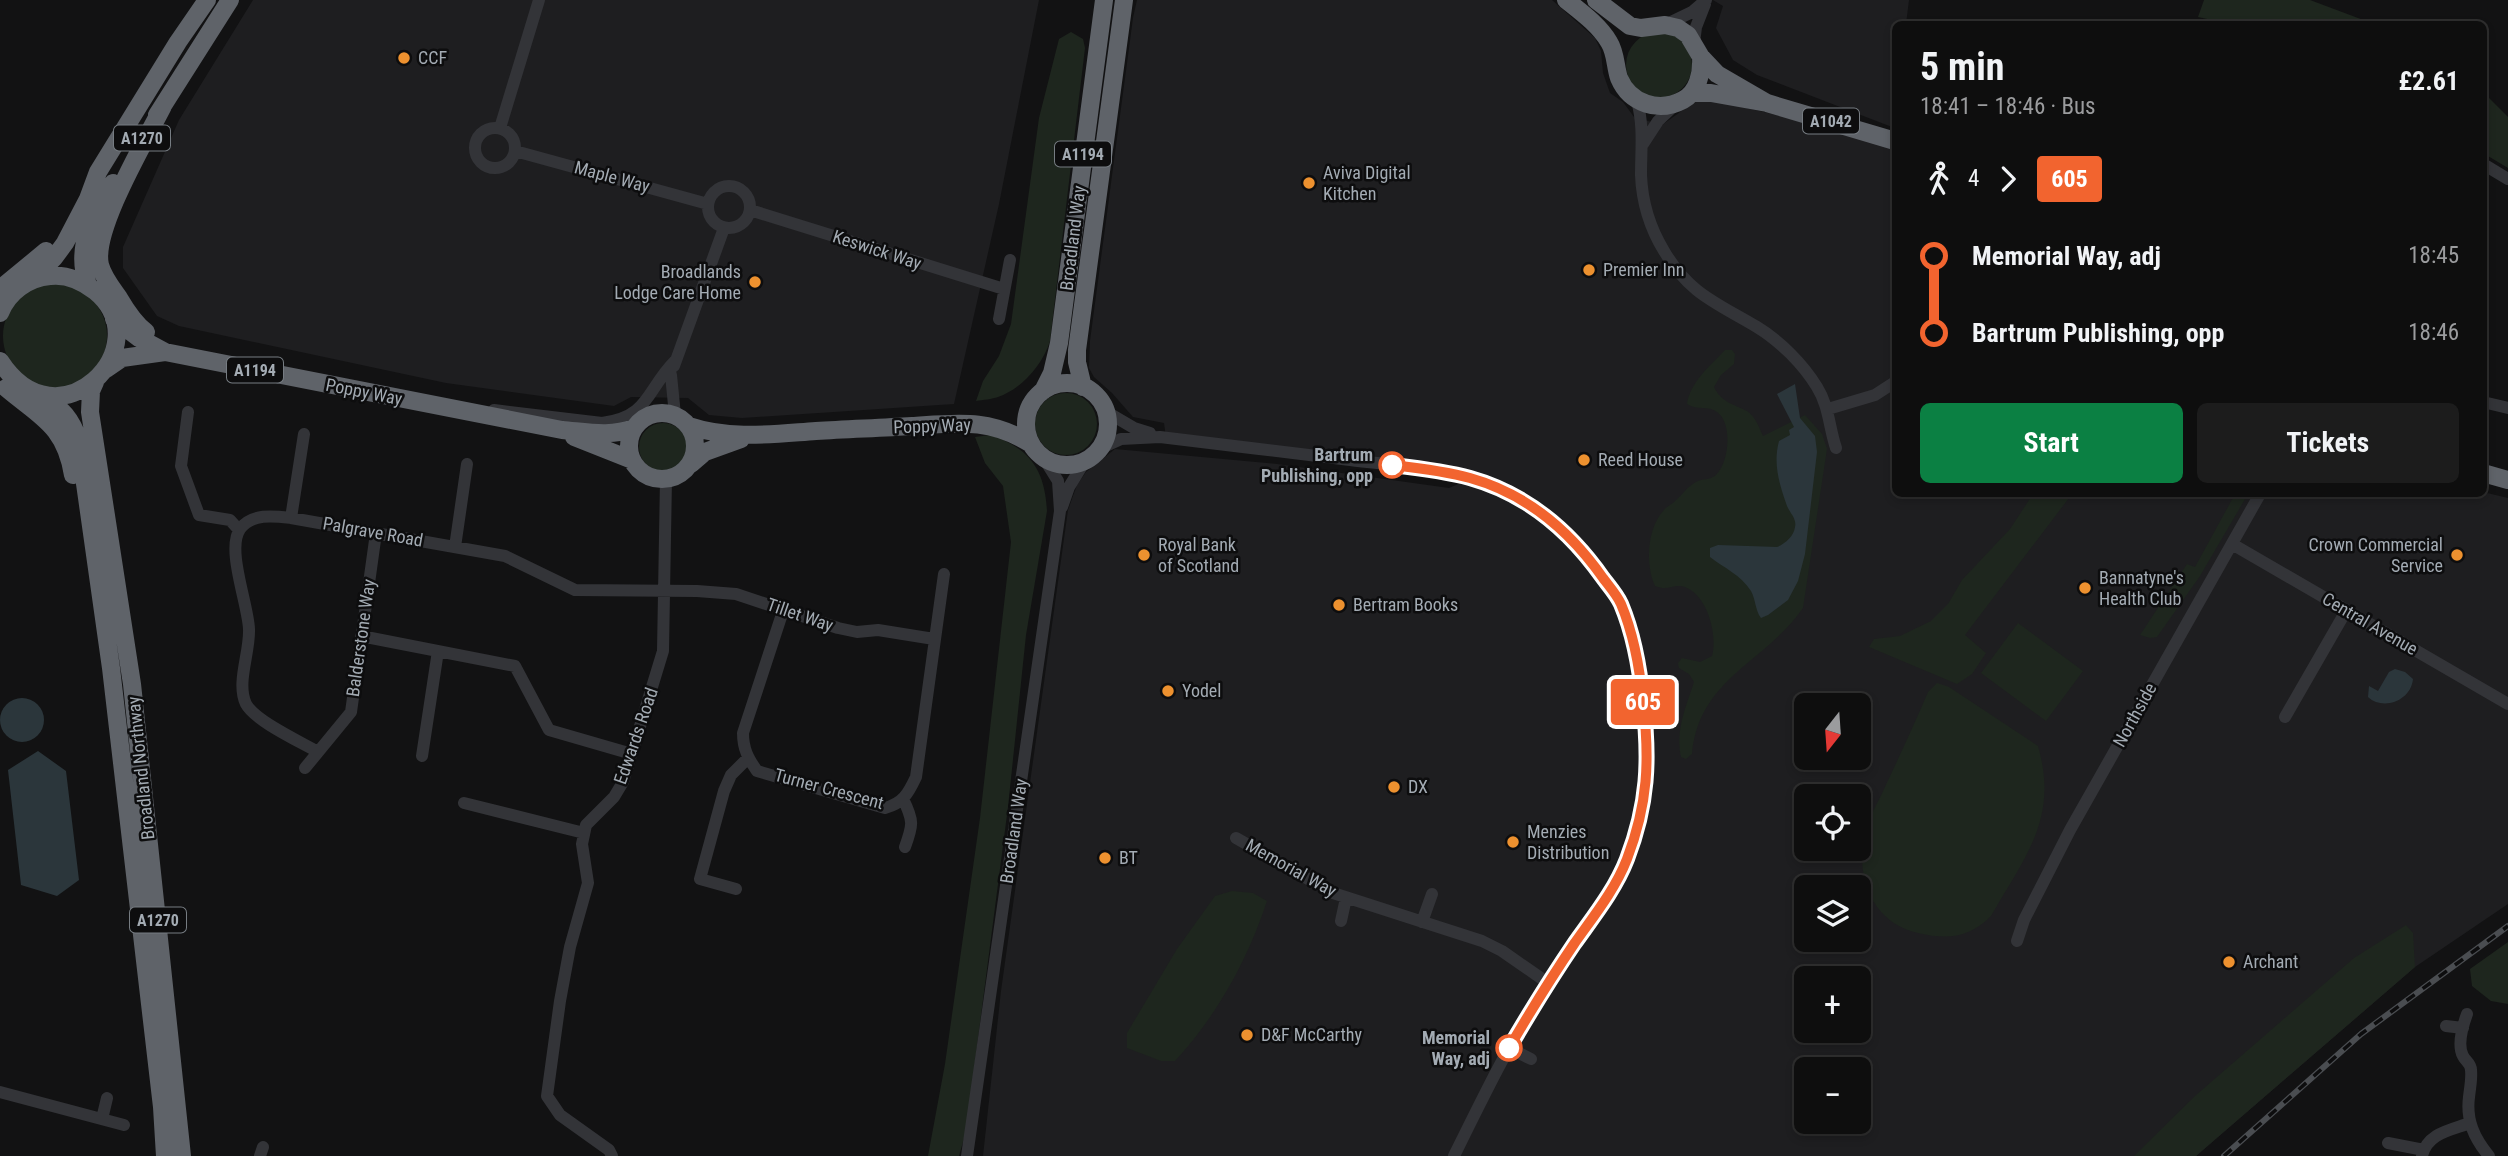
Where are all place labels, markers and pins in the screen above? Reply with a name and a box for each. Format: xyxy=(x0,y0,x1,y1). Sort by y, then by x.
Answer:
place label: CCF xyxy=(418,47,447,68)
marker: CCF xyxy=(396,50,412,66)
place label: Aviva Digital Kitchen xyxy=(1323,162,1411,204)
marker: Aviva Digital Kitchen xyxy=(1301,175,1317,191)
place label: Premier Inn xyxy=(1603,259,1684,280)
place label: Broadlands Lodge Care Home xyxy=(614,261,741,303)
marker: Premier Inn xyxy=(1581,262,1597,278)
marker: Broadlands Lodge Care Home xyxy=(747,274,763,290)
place label: Bartrum Publishing, opp xyxy=(1261,444,1373,486)
place label: Reed House xyxy=(1598,449,1683,470)
marker: Bartrum Publishing, opp xyxy=(1379,452,1405,478)
marker: Reed House xyxy=(1576,452,1592,468)
place label: Royal Bank of Scotland xyxy=(1158,534,1239,576)
place label: Crown Commercial Service xyxy=(2309,534,2443,576)
marker: Royal Bank of Scotland xyxy=(1136,547,1152,563)
marker: Crown Commercial Service xyxy=(2449,547,2465,563)
place label: Bannatyne's Health Club xyxy=(2099,567,2184,609)
marker: Bannatyne's Health Club xyxy=(2077,580,2093,596)
place label: Bertram Books xyxy=(1353,594,1458,615)
marker: Bertram Books xyxy=(1331,597,1347,613)
place label: Yodel xyxy=(1182,680,1221,701)
marker: Yodel xyxy=(1160,683,1176,699)
place label: DX xyxy=(1408,776,1428,797)
marker: DX xyxy=(1386,779,1402,795)
place label: Menzies Distribution xyxy=(1527,821,1609,863)
marker: Menzies Distribution xyxy=(1505,834,1521,850)
place label: BT xyxy=(1119,847,1138,868)
marker: BT xyxy=(1097,850,1113,866)
place label: Archant xyxy=(2243,951,2298,972)
marker: Archant xyxy=(2221,954,2237,970)
place label: D&F McCarthy xyxy=(1261,1024,1363,1045)
marker: D&F McCarthy xyxy=(1239,1027,1255,1043)
place label: Memorial Way, adj xyxy=(1422,1027,1490,1069)
marker: Memorial Way, adj xyxy=(1496,1035,1522,1061)

